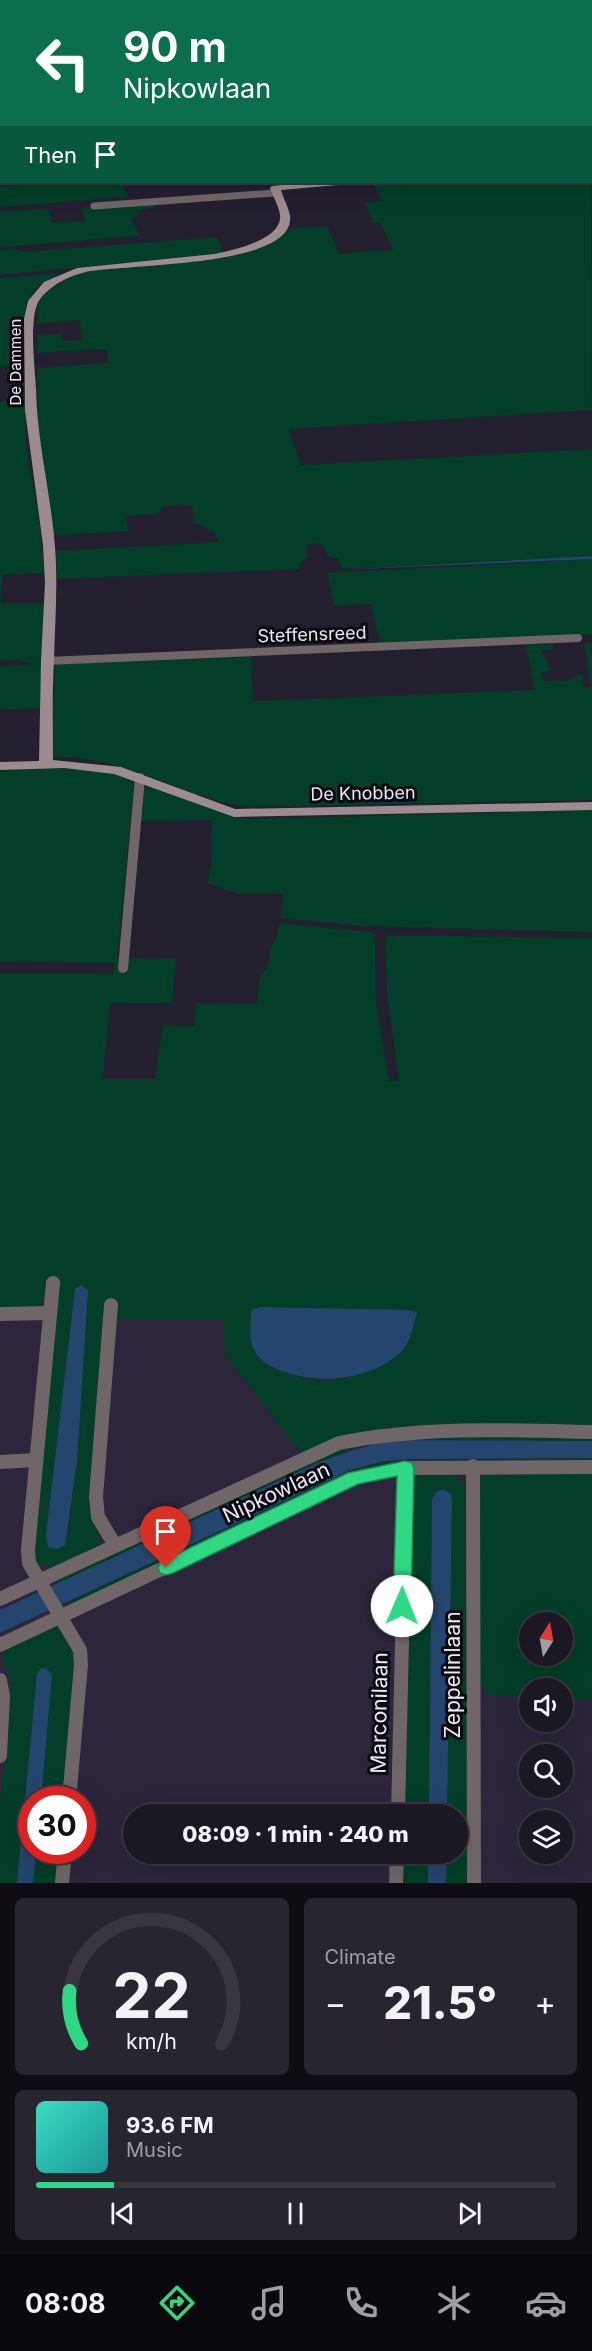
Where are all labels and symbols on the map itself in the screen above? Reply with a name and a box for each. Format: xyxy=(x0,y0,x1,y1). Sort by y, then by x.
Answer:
street label: De Dammen xyxy=(6,319,25,405)
street label: Steffensreed xyxy=(257,622,367,646)
street label: De Knobben xyxy=(310,782,416,804)
street label: Nipkowlaan xyxy=(218,1456,334,1528)
pin xyxy=(140,1506,191,1568)
position arrow xyxy=(370,1574,434,1638)
street label: Zeppelinlaan xyxy=(440,1611,465,1739)
north arrow xyxy=(519,1612,573,1666)
street label: Marconilaan xyxy=(365,1652,393,1774)
speed limit sign: 30 xyxy=(18,1786,96,1864)

